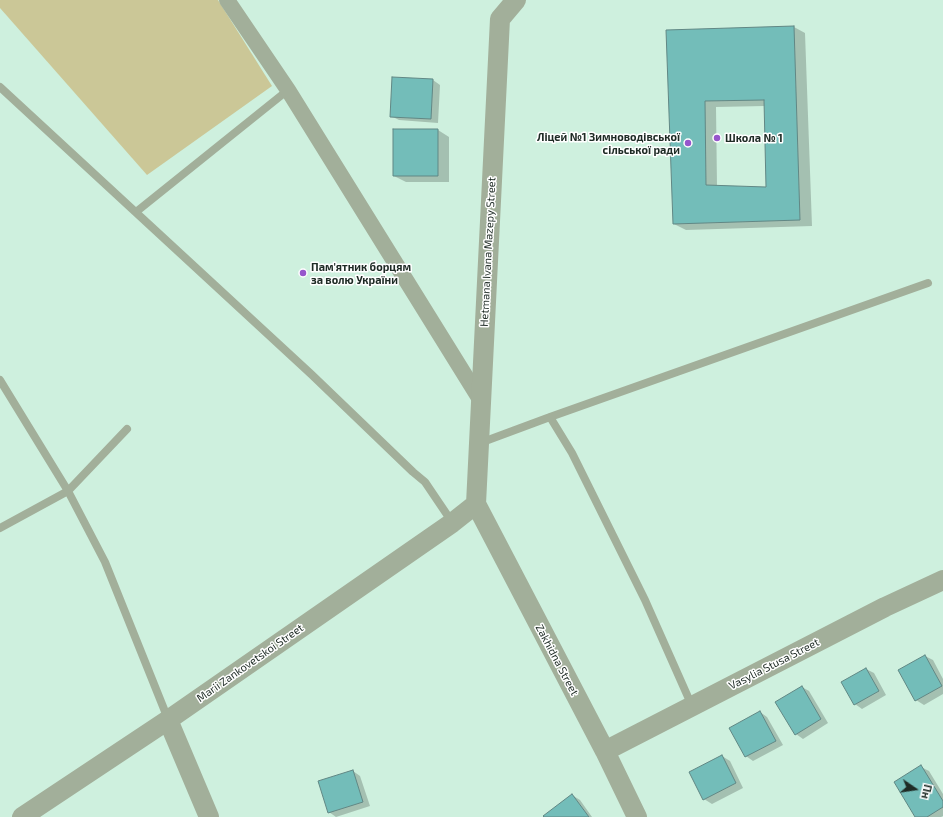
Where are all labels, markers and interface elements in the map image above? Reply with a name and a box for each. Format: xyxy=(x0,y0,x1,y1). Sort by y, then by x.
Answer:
place label: Ліцей №1 Зимноводівської сільської ради xyxy=(537,130,680,156)
place label: Школа № 1 xyxy=(725,131,783,145)
marker: Школа № 1 xyxy=(712,133,722,143)
marker: Ліцей №1 Зимноводівської сільської ради xyxy=(683,138,693,148)
street label: Hetmana Ivana Mazepy Street xyxy=(477,177,499,327)
place label: Пам'ятник борцям за волю України xyxy=(311,260,411,286)
marker: Пам'ятник борцям за волю України xyxy=(298,268,308,278)
street label: Marii Zankovetskoi Street xyxy=(194,621,306,705)
street label: Zakhidna Street xyxy=(533,622,581,698)
street label: Vasylia Stusa Street xyxy=(727,636,821,692)
north arrow xyxy=(895,769,935,809)
text: Пн xyxy=(919,783,935,800)

